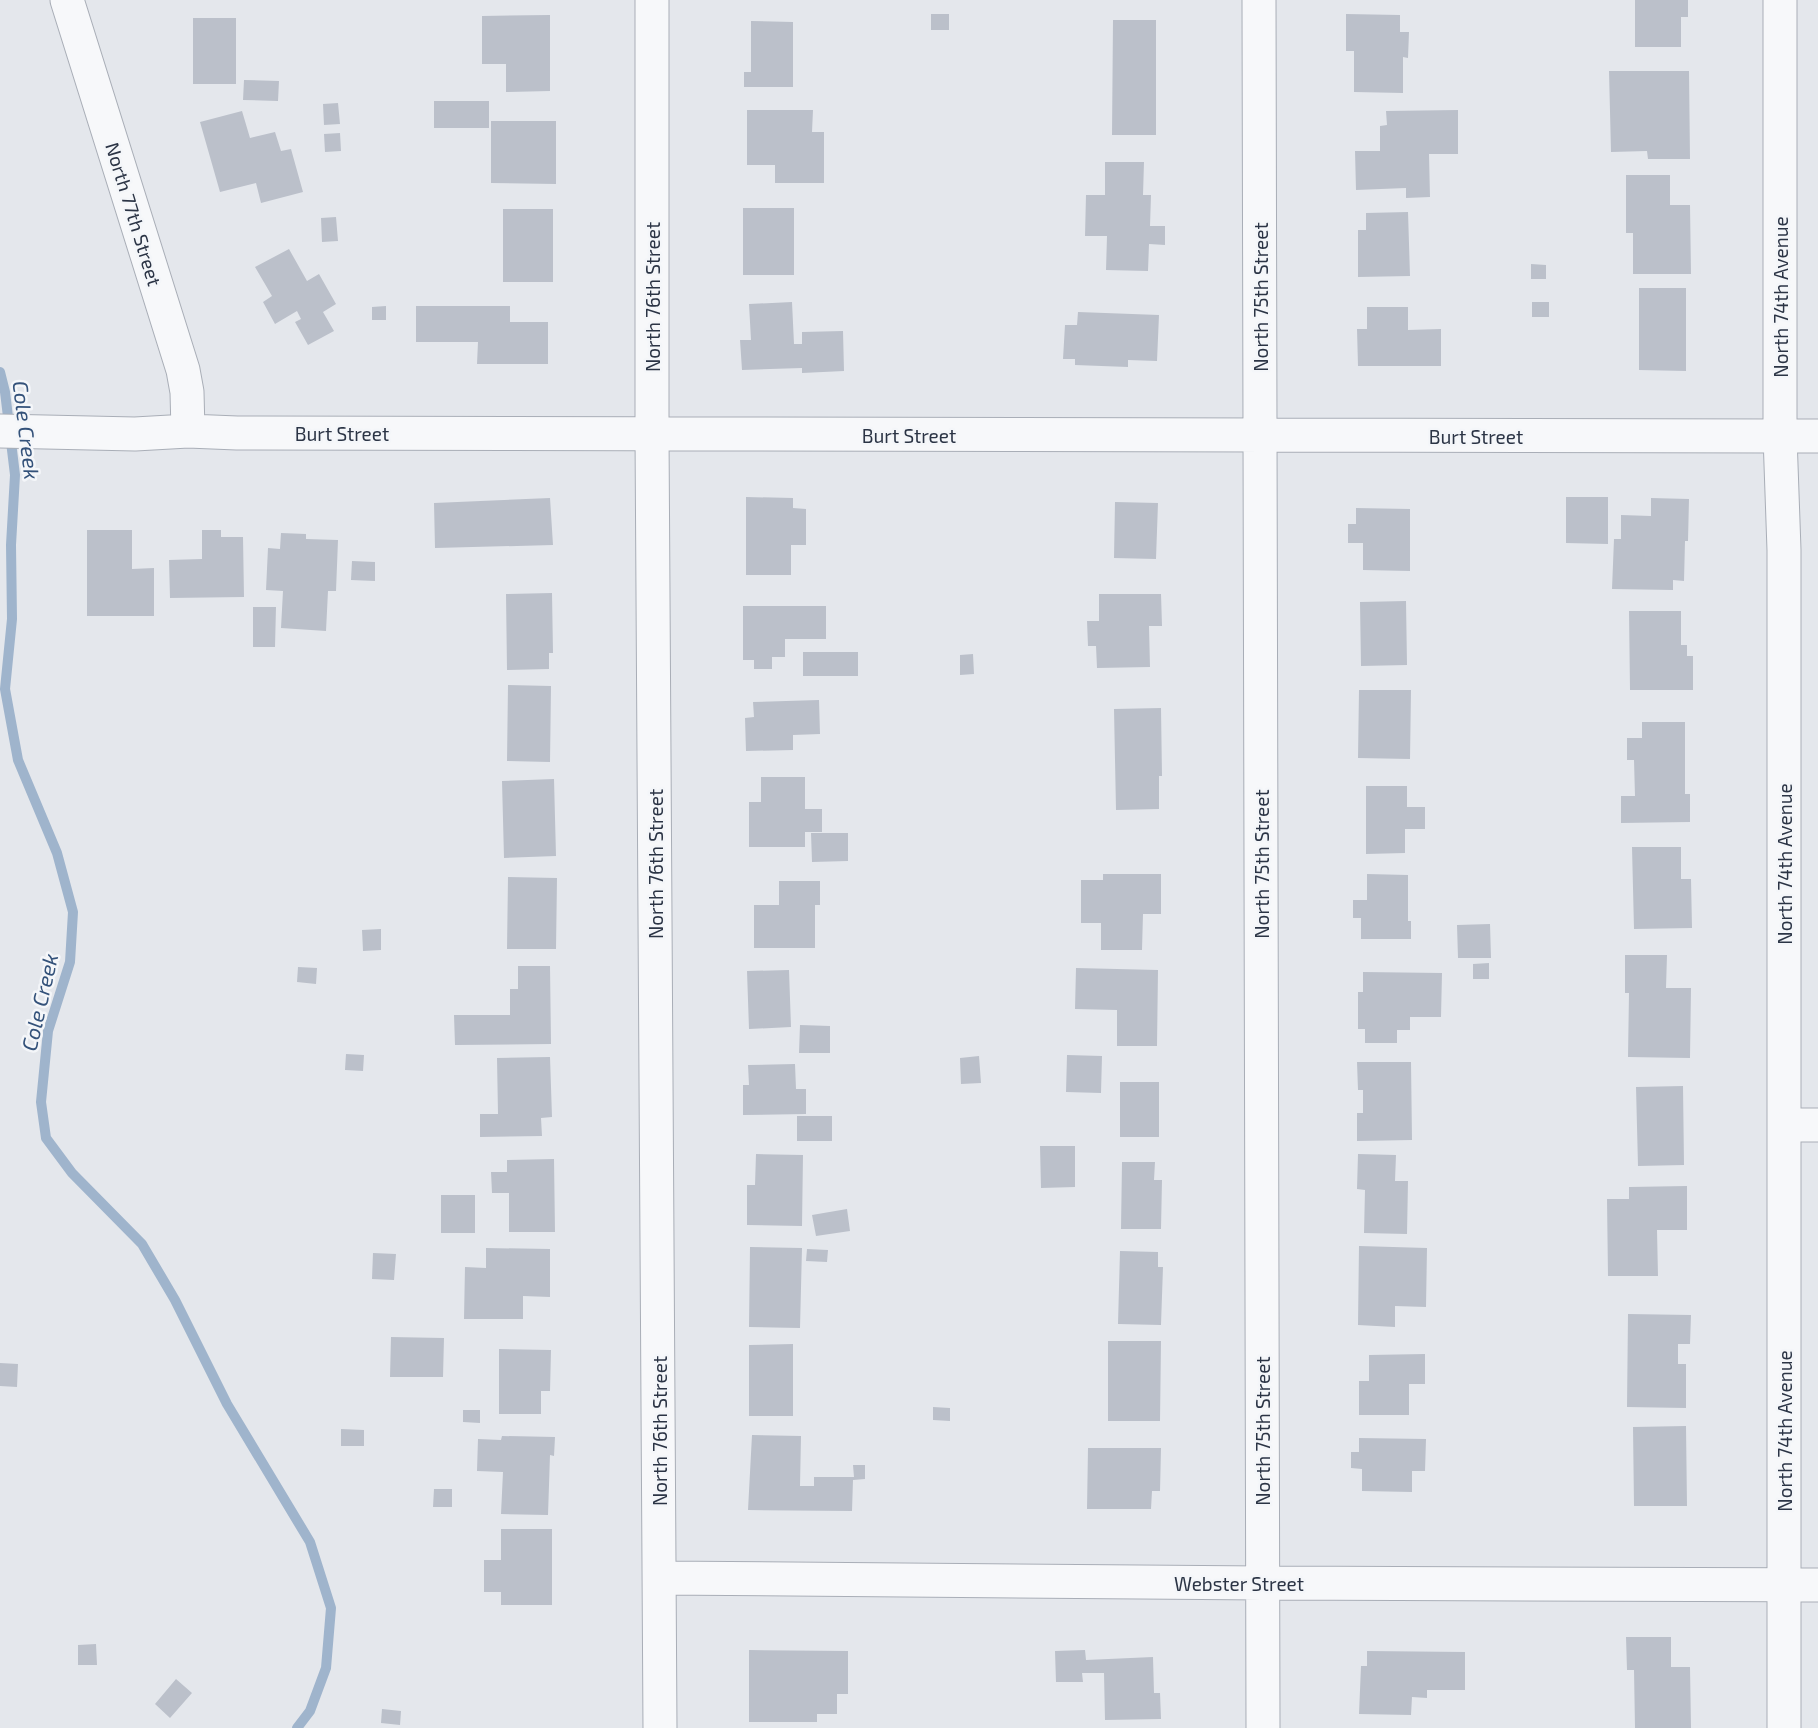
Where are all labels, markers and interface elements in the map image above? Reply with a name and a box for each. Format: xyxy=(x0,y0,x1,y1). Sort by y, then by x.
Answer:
street label: North 77th Street xyxy=(101,139,167,289)
street label: North 74th Avenue xyxy=(1769,216,1792,378)
street label: North 76th Street xyxy=(641,222,664,372)
street label: North 75th Street xyxy=(1249,222,1272,372)
water label: Cole Creek xyxy=(9,379,45,481)
street label: Burt Street xyxy=(295,422,389,445)
street label: Burt Street xyxy=(862,424,956,447)
street label: Burt Street xyxy=(1429,425,1523,448)
street label: North 74th Avenue xyxy=(1773,783,1796,945)
street label: North 76th Street xyxy=(644,789,667,939)
street label: North 75th Street xyxy=(1250,789,1273,939)
water label: Cole Creek xyxy=(16,951,62,1053)
street label: North 74th Avenue xyxy=(1773,1350,1796,1512)
street label: North 76th Street xyxy=(648,1356,671,1506)
street label: North 75th Street xyxy=(1251,1356,1274,1506)
street label: Webster Street xyxy=(1174,1572,1304,1595)

